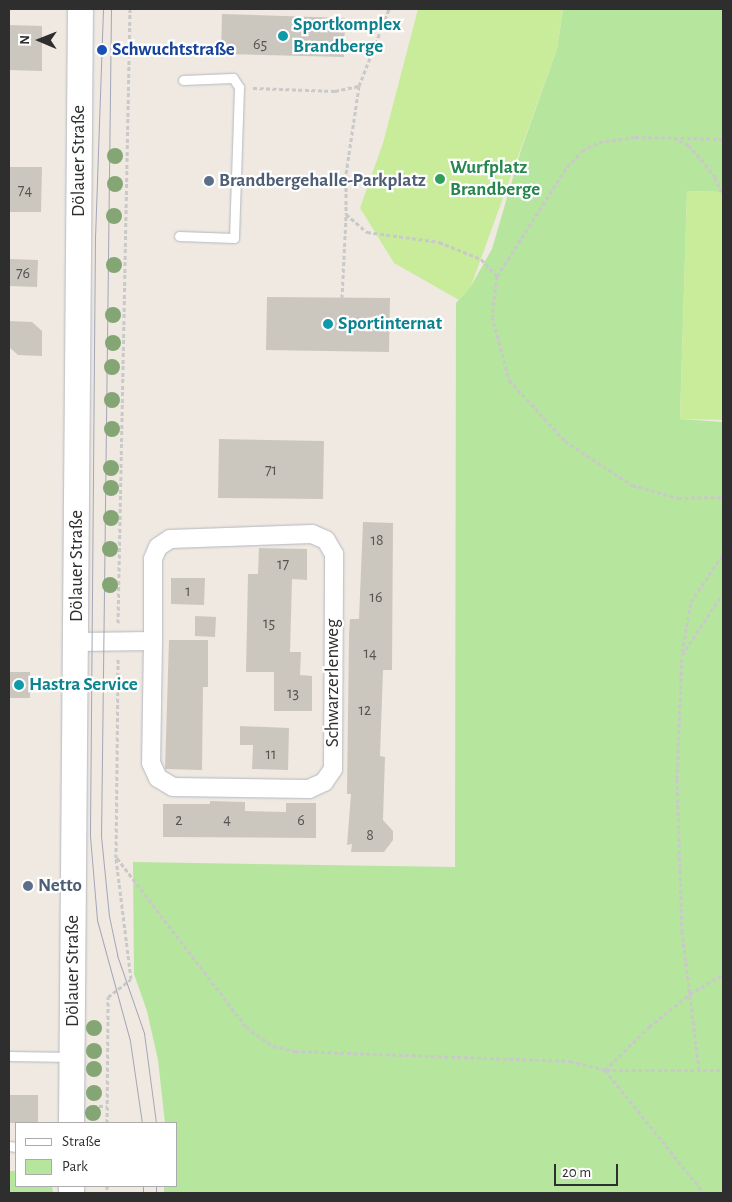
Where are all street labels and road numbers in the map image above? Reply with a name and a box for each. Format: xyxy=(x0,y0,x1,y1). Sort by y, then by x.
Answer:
street label: Dölauer Straße xyxy=(68,105,90,217)
street label: Dölauer Straße xyxy=(66,510,88,622)
street label: Schwarzerlenweg xyxy=(322,619,344,747)
street label: Dölauer Straße xyxy=(62,915,84,1027)

